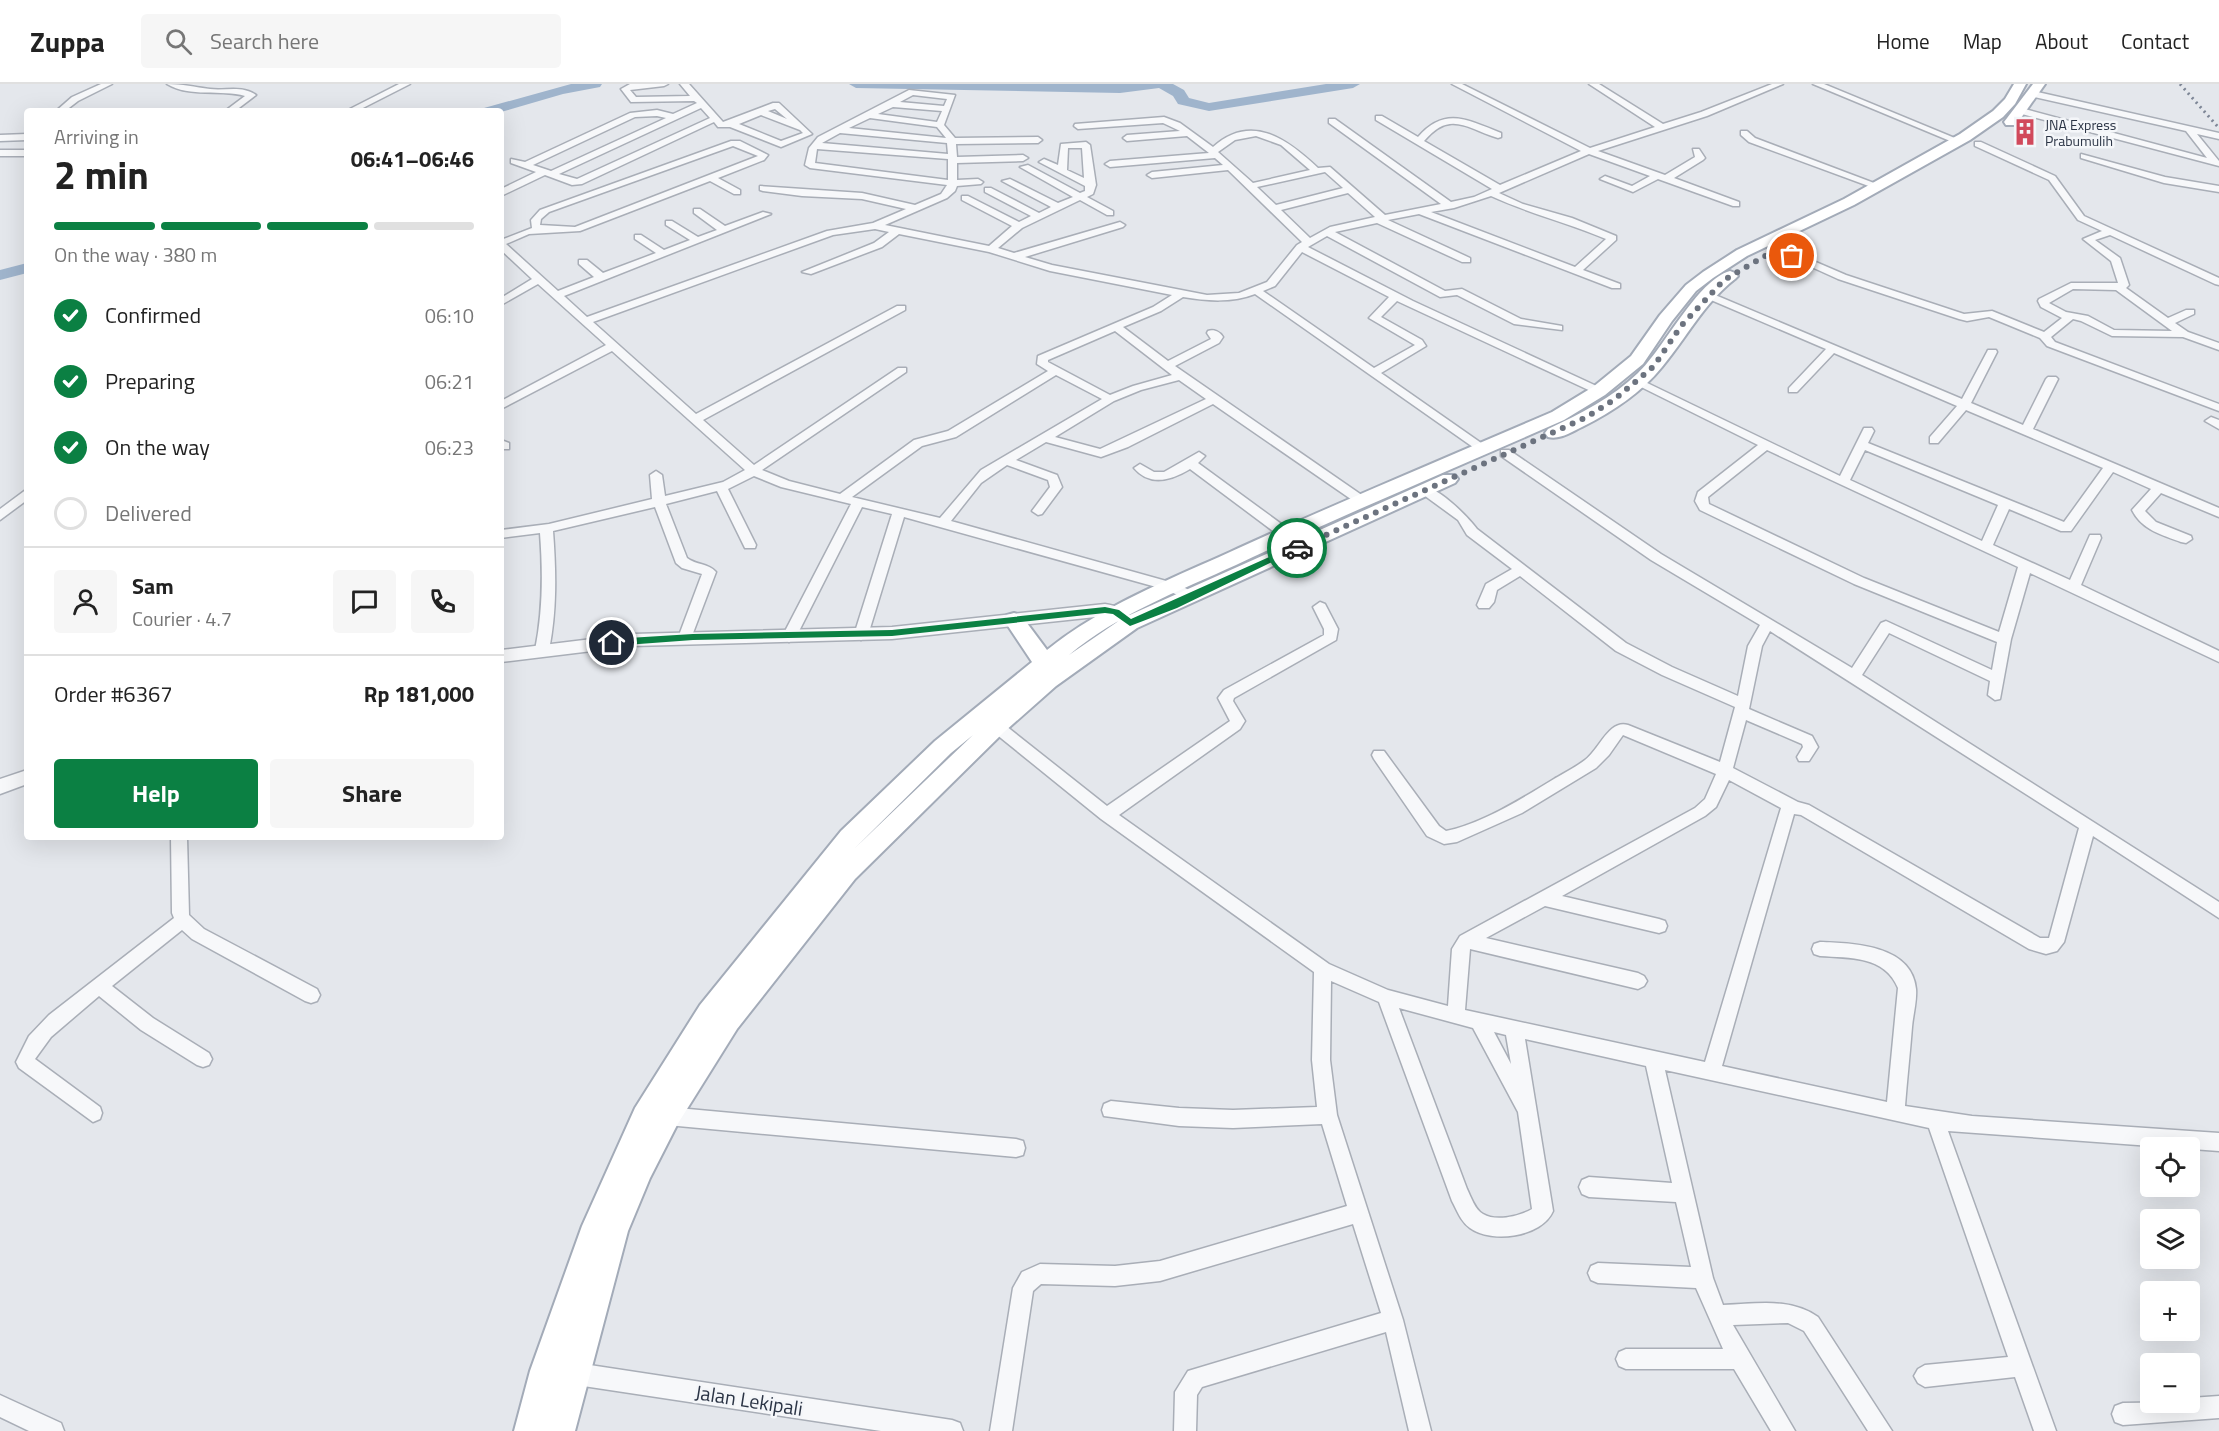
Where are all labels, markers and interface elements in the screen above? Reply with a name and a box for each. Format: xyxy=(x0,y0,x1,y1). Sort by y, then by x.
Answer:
search box xyxy=(141,14,561,68)
text: Zuppa xyxy=(30,20,105,63)
text: Search here xyxy=(210,24,319,58)
icon: search xyxy=(162,25,195,58)
text: Home xyxy=(1876,25,1930,57)
text: Map xyxy=(1963,25,2002,57)
text: About xyxy=(2035,25,2088,57)
text: Contact xyxy=(2121,25,2189,57)
place label: JNA Express Prabumulih xyxy=(2045,114,2116,151)
building icon: JNA Express Prabumulih xyxy=(2010,117,2040,147)
text: Arriving in xyxy=(54,121,139,152)
text: 06:41–06:46 xyxy=(351,142,474,176)
text: 2 min xyxy=(54,145,149,204)
pin xyxy=(1766,230,1817,281)
text: On the way · 380 m xyxy=(54,239,217,270)
icon: bag xyxy=(1775,239,1808,272)
text: Confirmed xyxy=(105,298,201,332)
icon: check xyxy=(54,299,87,332)
text: 06:10 xyxy=(425,300,474,331)
text: Preparing xyxy=(105,364,195,398)
icon: check xyxy=(54,365,87,398)
text: 06:21 xyxy=(425,366,474,397)
text: On the way xyxy=(105,430,210,464)
icon: check xyxy=(54,431,87,464)
text: 06:23 xyxy=(425,432,474,463)
text: Delivered xyxy=(105,496,192,530)
courier xyxy=(1267,518,1327,578)
icon: car xyxy=(1281,532,1314,565)
text: Sam xyxy=(132,569,174,603)
button: person xyxy=(54,570,117,633)
button: chat xyxy=(333,570,396,633)
button: phone xyxy=(411,570,474,633)
text: Courier · 4.7 xyxy=(132,603,232,634)
pin xyxy=(586,617,637,668)
icon: home xyxy=(595,626,628,659)
text: Order #6367 xyxy=(54,677,173,711)
text: Rp 181,000 xyxy=(364,677,474,711)
button: Help xyxy=(54,759,258,828)
button: Share xyxy=(270,759,474,828)
map controls xyxy=(2140,1137,2200,1413)
button: locate xyxy=(2140,1137,2200,1197)
button: layers xyxy=(2140,1209,2200,1269)
button: + xyxy=(2140,1281,2200,1341)
button: − xyxy=(2140,1353,2200,1413)
street label: Jalan Lekipali xyxy=(693,1376,805,1424)

